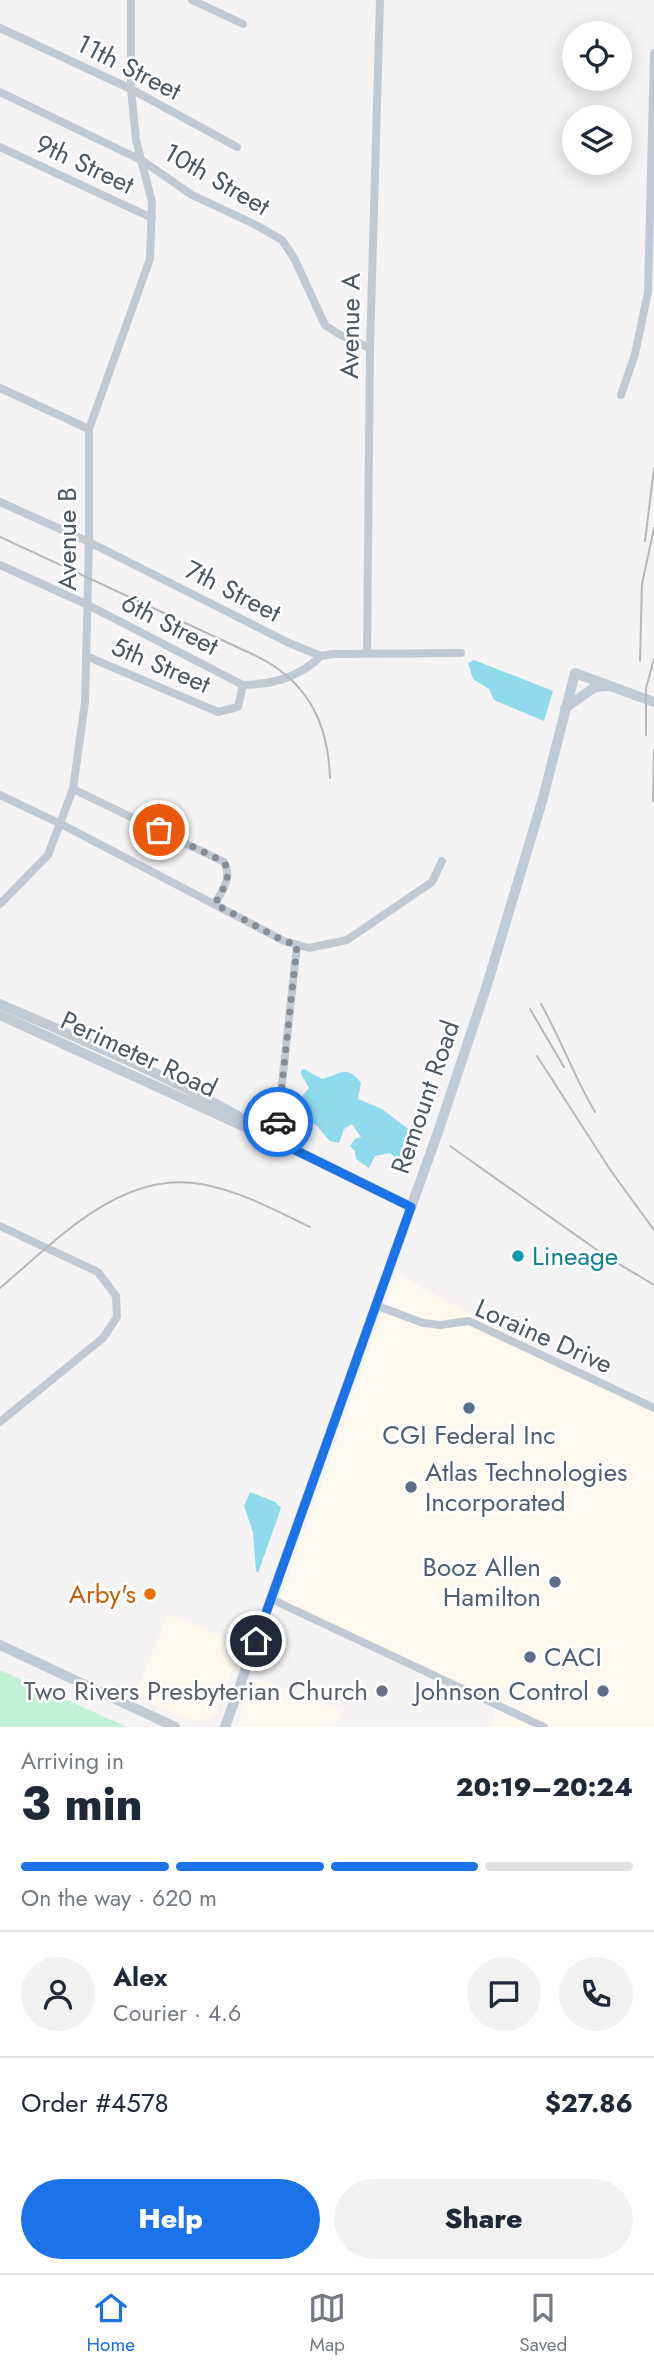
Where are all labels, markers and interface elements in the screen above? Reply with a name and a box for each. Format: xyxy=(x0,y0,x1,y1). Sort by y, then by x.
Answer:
map controls xyxy=(562,21,632,175)
button: locate xyxy=(562,21,632,91)
street label: 11th Street xyxy=(70,24,189,110)
button: layers xyxy=(562,105,632,175)
street label: 9th Street xyxy=(30,125,141,204)
street label: 10th Street xyxy=(157,133,278,225)
street label: Avenue A xyxy=(330,272,370,379)
street label: Avenue B xyxy=(48,487,86,591)
street label: 7th Street xyxy=(178,551,288,632)
street label: 6th Street xyxy=(115,583,226,665)
street label: 5th Street xyxy=(106,627,217,703)
pin xyxy=(129,800,189,860)
icon: bag xyxy=(140,811,178,849)
street label: Perimeter Road xyxy=(55,1001,223,1107)
street label: Remount Road xyxy=(381,1015,469,1179)
courier xyxy=(243,1087,313,1157)
icon: car xyxy=(259,1103,297,1141)
place label: Lineage xyxy=(532,1237,618,1275)
marker: Lineage xyxy=(510,1248,526,1264)
street label: Loraine Drive xyxy=(469,1289,619,1383)
marker: CGI Federal Inc xyxy=(461,1400,477,1416)
place label: CGI Federal Inc xyxy=(382,1416,556,1454)
place label: Atlas Technologies Incorporated xyxy=(425,1453,628,1521)
marker: Atlas Technologies Incorporated xyxy=(403,1479,419,1495)
place label: Booz Allen Hamilton xyxy=(423,1548,541,1616)
marker: Booz Allen Hamilton xyxy=(547,1574,563,1590)
place label: Arby's xyxy=(69,1575,136,1613)
marker: Arby's xyxy=(142,1586,158,1602)
pin xyxy=(226,1611,286,1671)
icon: home xyxy=(237,1622,275,1660)
place label: CACI xyxy=(544,1638,602,1676)
marker: CACI xyxy=(522,1649,538,1665)
place label: Two Rivers Presbyterian Church xyxy=(23,1672,368,1710)
place label: Johnson Control xyxy=(412,1672,589,1710)
marker: Two Rivers Presbyterian Church xyxy=(374,1683,390,1699)
marker: Johnson Control xyxy=(595,1683,611,1699)
text: Arriving in xyxy=(21,1744,124,1778)
text: 20:19–20:24 xyxy=(456,1768,633,1806)
text: 3 min xyxy=(21,1771,143,1837)
text: On the way · 620 m xyxy=(21,1881,217,1915)
button: person xyxy=(21,1957,95,2031)
button: chat xyxy=(467,1957,541,2031)
button: phone xyxy=(559,1957,633,2031)
text: Alex xyxy=(113,1958,167,1996)
text: Courier · 4.6 xyxy=(113,1996,241,2030)
text: Order #4578 xyxy=(21,2084,169,2122)
text: $27.86 xyxy=(545,2084,633,2122)
button: Help xyxy=(21,2179,320,2259)
button: Share xyxy=(334,2179,633,2259)
tab: Home xyxy=(87,2289,135,2358)
tab: Map xyxy=(308,2289,346,2358)
tab: Saved xyxy=(519,2289,567,2358)

